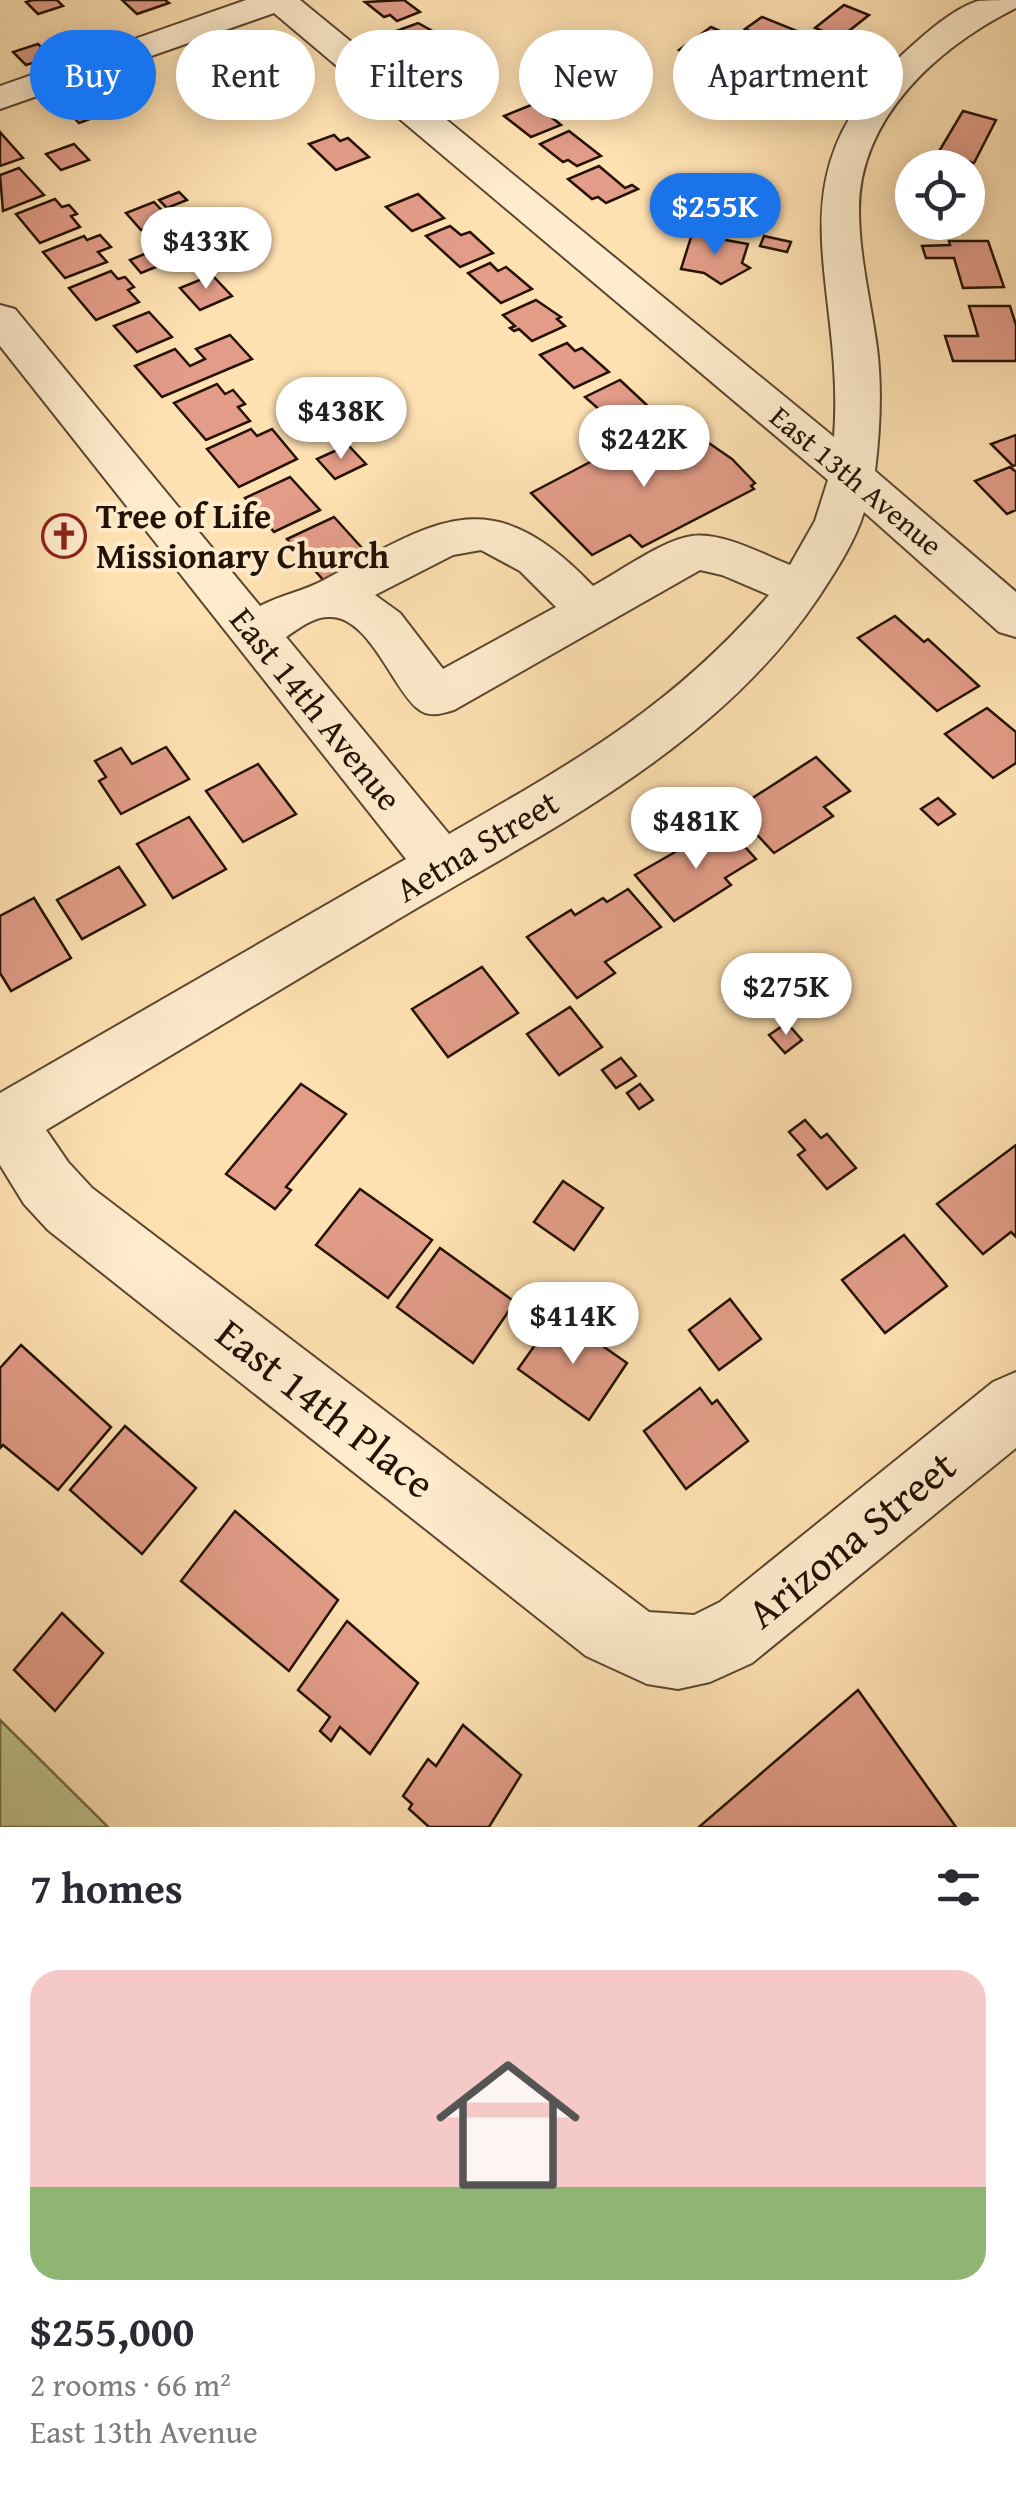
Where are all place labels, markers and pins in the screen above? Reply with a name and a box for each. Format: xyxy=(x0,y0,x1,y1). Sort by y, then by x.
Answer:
pin: $255K xyxy=(645,173,785,258)
pin: $433K xyxy=(136,207,276,292)
pin: $438K xyxy=(271,377,411,462)
pin: $242K xyxy=(574,405,714,490)
place label: Tree of Life Missionary Church xyxy=(96,490,390,581)
church icon: Tree of Life Missionary Church xyxy=(41,513,87,559)
pin: $481K xyxy=(626,787,766,872)
pin: $275K xyxy=(716,953,856,1038)
pin: $414K xyxy=(503,1282,643,1367)

